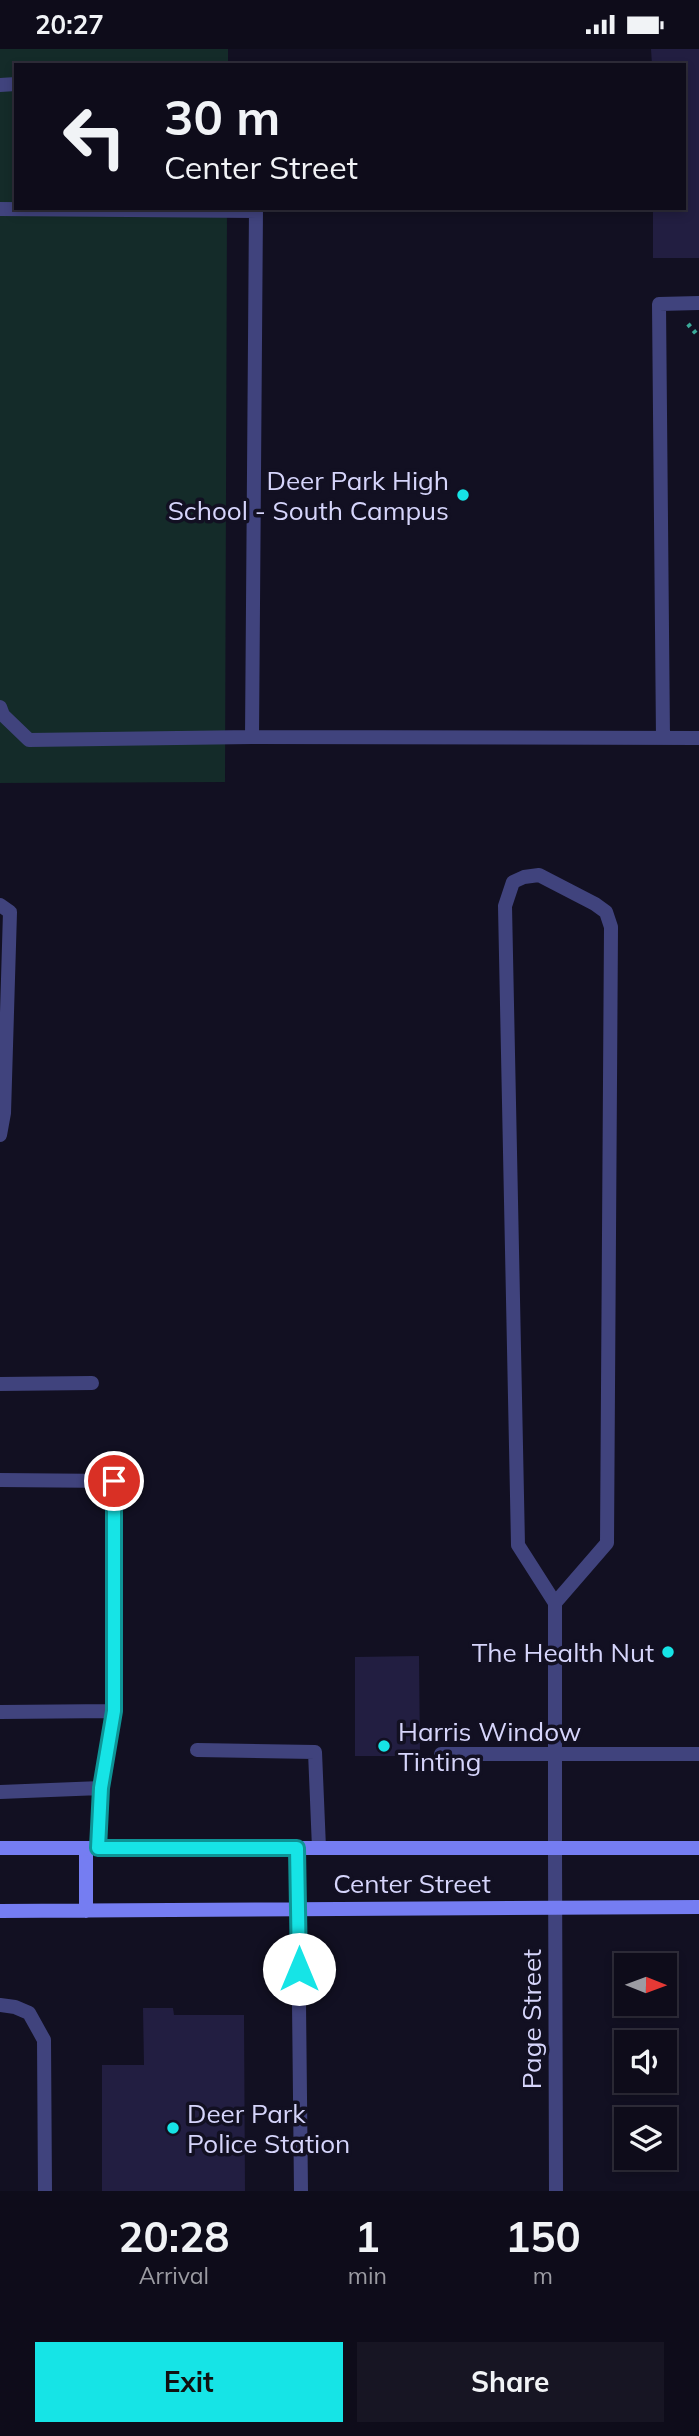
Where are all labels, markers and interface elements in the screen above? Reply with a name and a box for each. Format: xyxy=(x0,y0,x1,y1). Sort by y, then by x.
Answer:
text: 20:27 xyxy=(35,8,104,41)
text: 30 m xyxy=(164,86,280,147)
icon: left xyxy=(49,91,140,182)
text: Center Street xyxy=(164,147,358,187)
place label: Deer Park High School - South Campus xyxy=(168,464,449,527)
marker: Deer Park High School - South Campus xyxy=(455,487,471,503)
pin xyxy=(84,1451,144,1511)
icon: arrive xyxy=(95,1462,133,1500)
place label: The Health Nut xyxy=(472,1636,654,1669)
marker: The Health Nut xyxy=(660,1644,676,1660)
place label: Harris Window Tinting xyxy=(398,1715,581,1778)
marker: Harris Window Tinting xyxy=(376,1738,392,1754)
street label: Center Street xyxy=(333,1867,491,1900)
position arrow xyxy=(262,1932,336,2006)
street label: Page Street xyxy=(515,1949,548,2089)
north arrow xyxy=(614,1953,677,2016)
map controls xyxy=(614,1953,677,2170)
button: sound xyxy=(614,2030,677,2093)
place label: Deer Park Police Station xyxy=(187,2097,350,2160)
button: layers xyxy=(614,2107,677,2170)
marker: Deer Park Police Station xyxy=(165,2120,181,2136)
text: 20:28 xyxy=(118,2210,229,2263)
text: 1 xyxy=(355,2210,380,2263)
text: 150 xyxy=(505,2210,581,2263)
text: Arrival xyxy=(139,2261,209,2290)
text: min xyxy=(348,2261,387,2290)
text: m xyxy=(533,2261,553,2290)
button: Exit xyxy=(35,2342,343,2422)
button: Share xyxy=(357,2342,664,2422)

